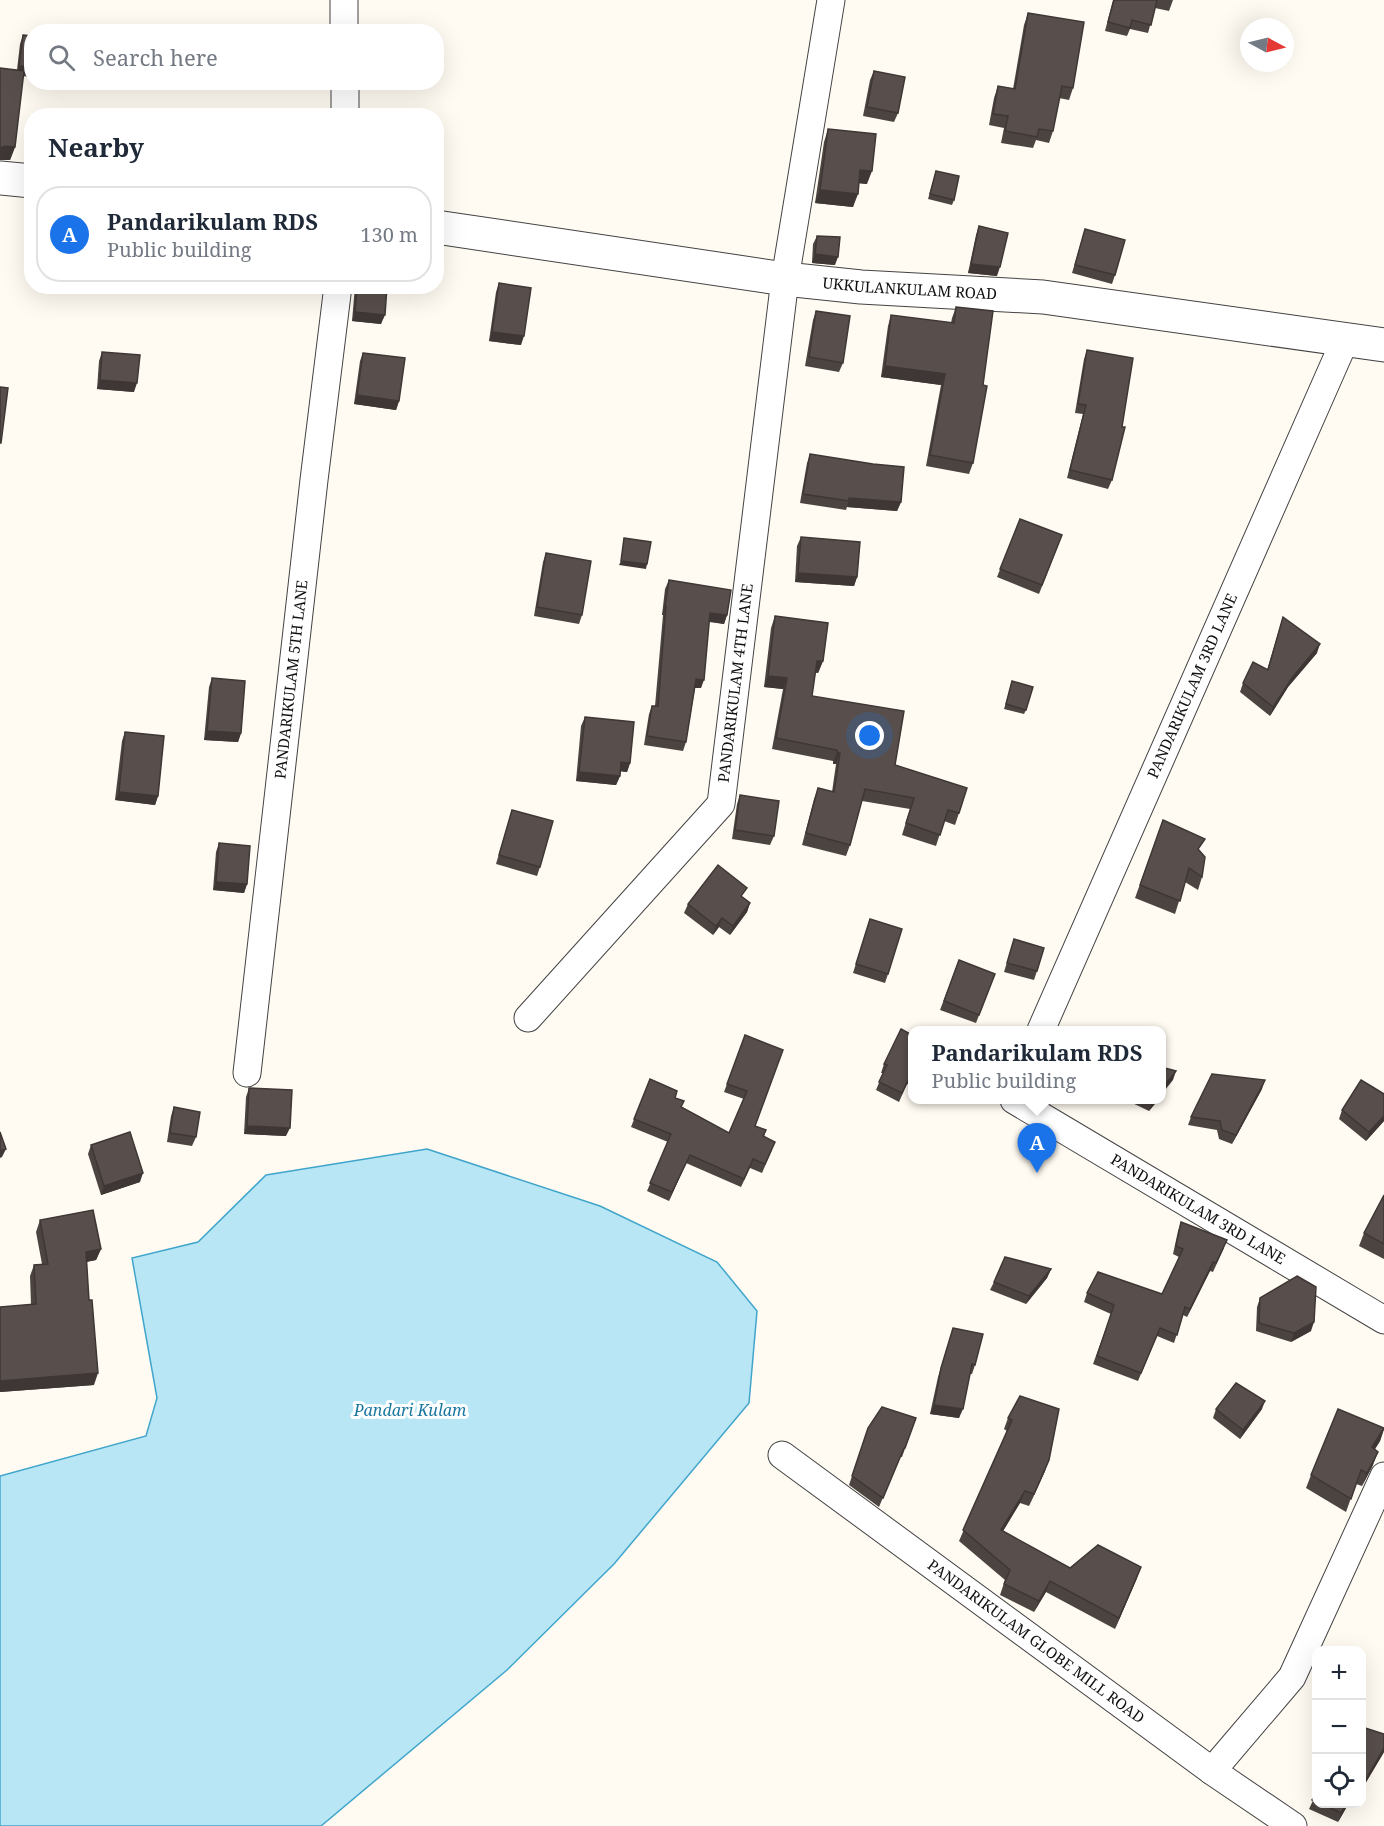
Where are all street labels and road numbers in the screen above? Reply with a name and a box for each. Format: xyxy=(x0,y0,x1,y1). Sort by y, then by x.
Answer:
street label: UKKULANKULAM ROAD xyxy=(821,272,998,303)
street label: PANDARIKULAM 5TH LANE xyxy=(269,579,312,780)
street label: PANDARIKULAM 4TH LANE xyxy=(713,582,757,784)
street label: PANDARIKULAM 3RD LANE xyxy=(1142,590,1241,781)
street label: PANDARIKULAM 3RD LANE xyxy=(1107,1149,1289,1268)
street label: PANDARIKULAM GLOBE MILL ROAD xyxy=(924,1554,1149,1727)

